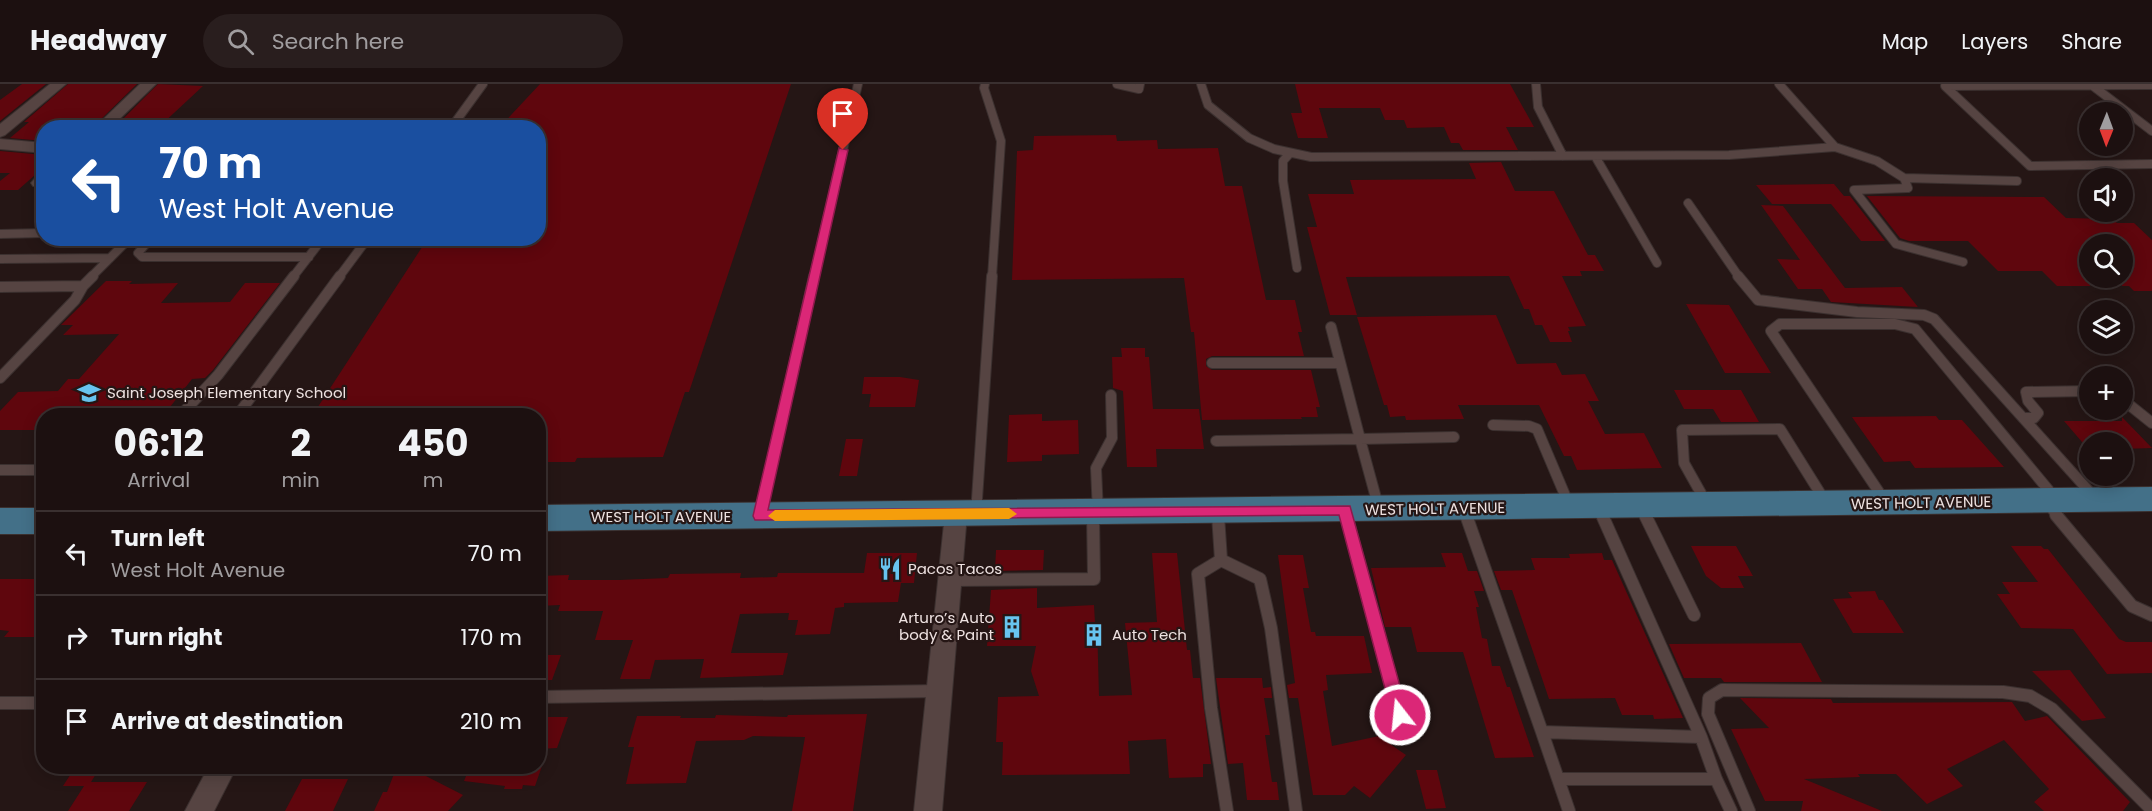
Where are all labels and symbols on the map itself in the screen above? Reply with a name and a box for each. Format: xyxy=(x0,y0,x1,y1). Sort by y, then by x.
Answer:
pin xyxy=(817,88,868,150)
north arrow xyxy=(2079,102,2133,156)
school or university icon: Saint Joseph Elementary School xyxy=(76,380,102,406)
place label: Saint Joseph Elementary School xyxy=(107,382,346,403)
street label: WEST HOLT AVENUE xyxy=(1851,491,1991,514)
street label: WEST HOLT AVENUE xyxy=(1365,497,1505,520)
street label: WEST HOLT AVENUE xyxy=(591,506,731,527)
restaurant icon: Pacos Tacos xyxy=(877,556,903,582)
place label: Pacos Tacos xyxy=(908,558,1002,579)
place label: Arturo’s Auto body & Paint xyxy=(898,607,994,645)
building icon: Arturo’s Auto body & Paint xyxy=(999,614,1025,640)
building icon: Auto Tech xyxy=(1081,622,1107,648)
place label: Auto Tech xyxy=(1112,624,1187,645)
position arrow xyxy=(1368,683,1432,747)

